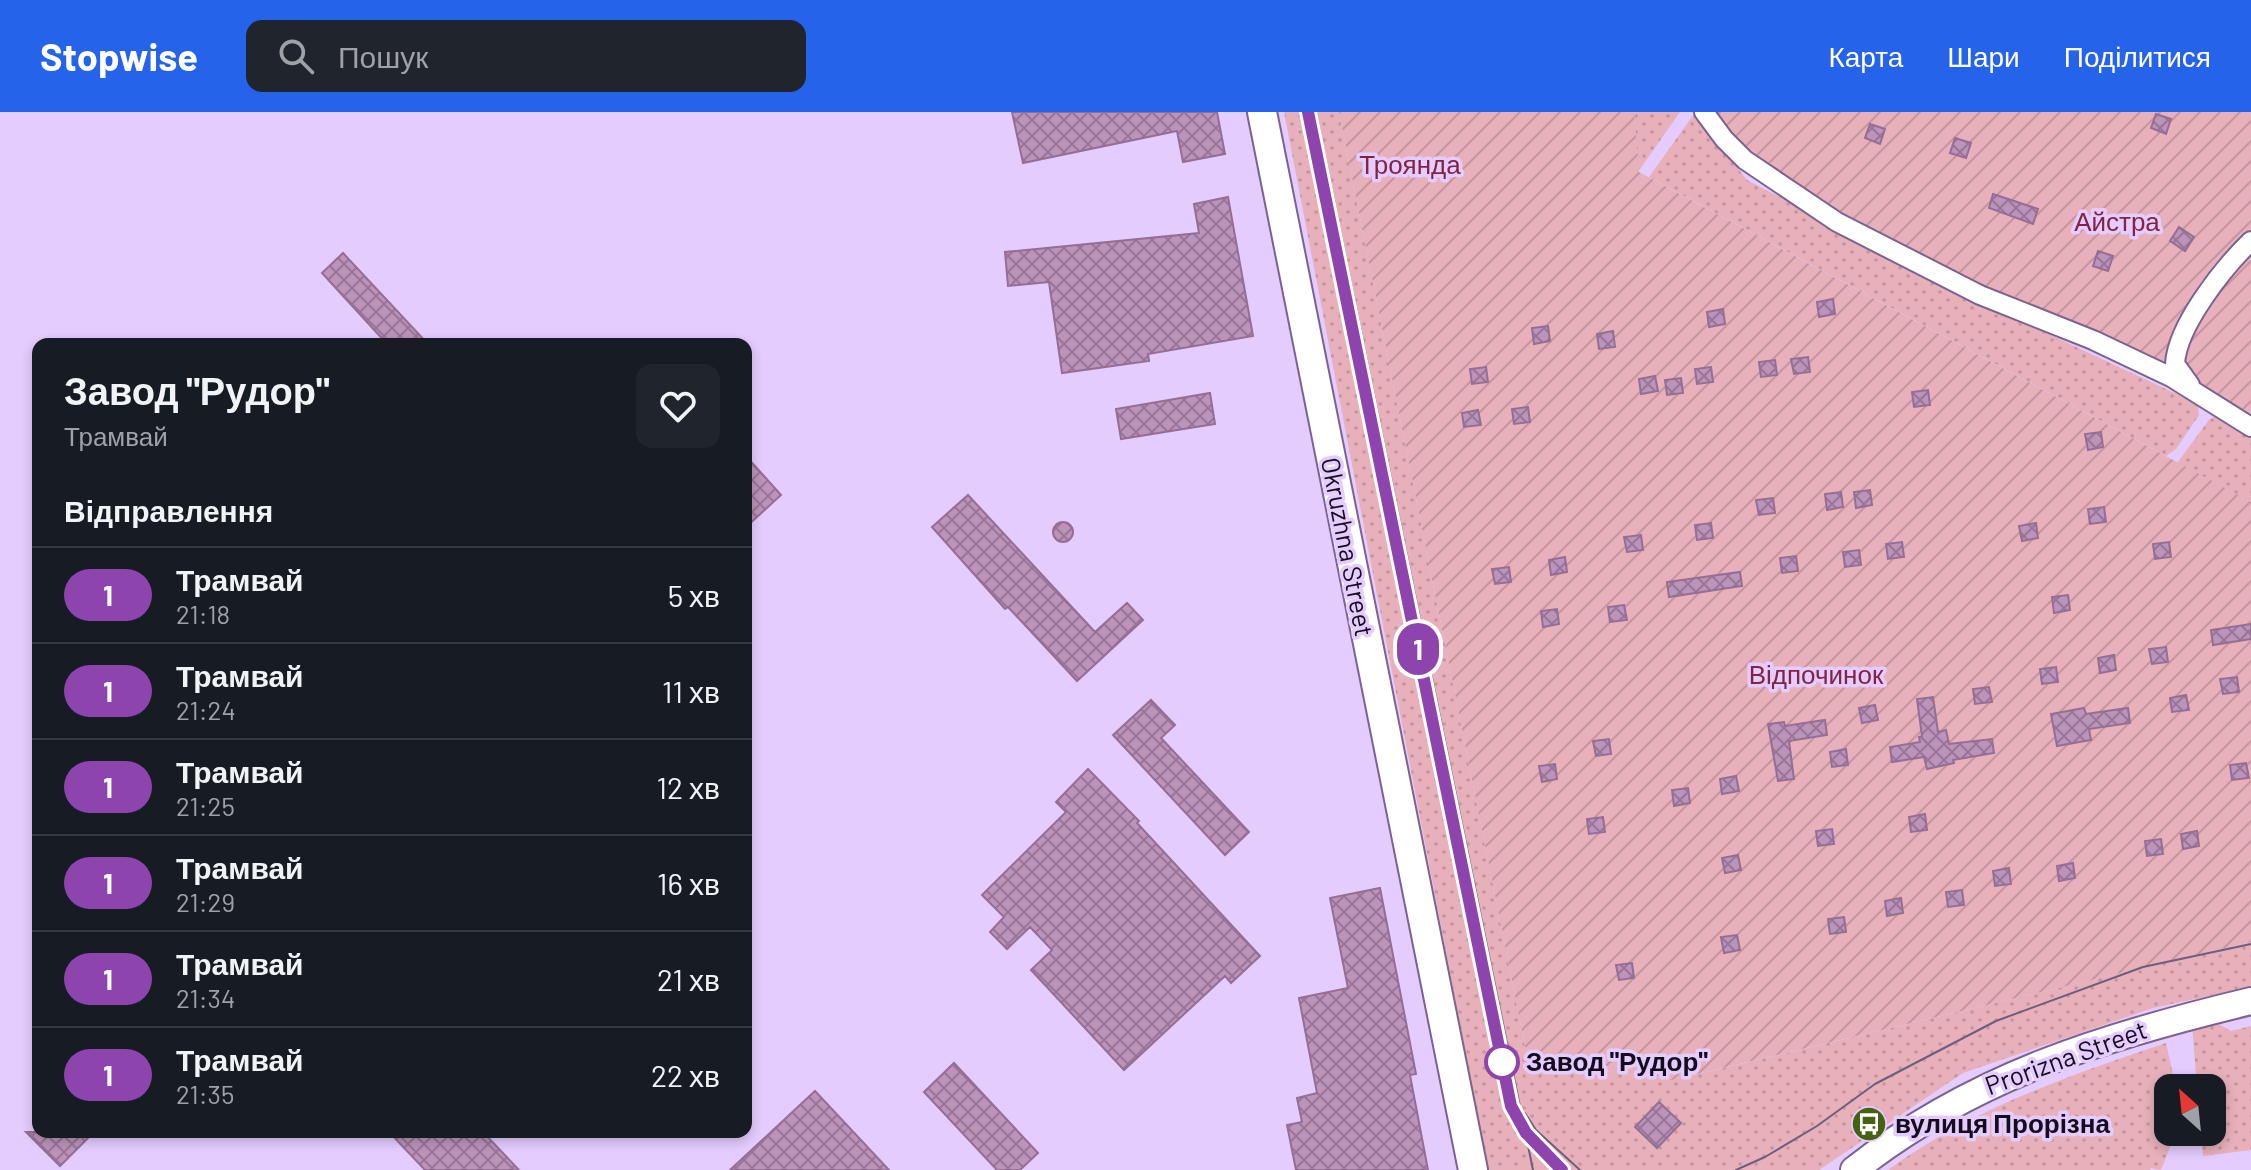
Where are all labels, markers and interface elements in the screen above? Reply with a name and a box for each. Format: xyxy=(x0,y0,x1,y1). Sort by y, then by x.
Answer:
search box xyxy=(246,20,806,92)
text: Stopwise xyxy=(40,33,198,79)
icon: search xyxy=(274,34,318,78)
text: Пошук xyxy=(338,38,428,74)
text: Карта xyxy=(1828,39,1903,73)
text: Шари xyxy=(1947,39,2020,73)
text: Поділитися xyxy=(2064,39,2211,73)
park label: Троянда xyxy=(1359,148,1461,179)
park label: Айстра xyxy=(2074,205,2160,236)
button: heart xyxy=(636,364,720,448)
text: Завод "Рудор" xyxy=(64,367,330,413)
text: Трамвай xyxy=(64,420,168,451)
street label: Okruzhna Street xyxy=(1316,455,1381,639)
text: Відправлення xyxy=(64,492,273,528)
text: Трамвай xyxy=(176,561,304,597)
text: 5 хв xyxy=(668,577,720,613)
text: 1 xyxy=(103,578,113,612)
text: 21:18 xyxy=(176,598,230,629)
line badge: 1 xyxy=(1392,623,1444,675)
text: 1 xyxy=(1413,632,1423,666)
text: Трамвай xyxy=(176,657,304,693)
park label: Відпочинок xyxy=(1749,658,1884,689)
text: 11 хв xyxy=(662,673,720,709)
text: 1 xyxy=(103,674,113,708)
text: 21:24 xyxy=(176,694,236,725)
text: Трамвай xyxy=(176,753,304,789)
text: 12 хв xyxy=(656,769,720,805)
text: 1 xyxy=(103,770,113,804)
text: 21:25 xyxy=(176,790,235,821)
text: Трамвай xyxy=(176,849,304,885)
text: 16 хв xyxy=(657,865,720,901)
text: 1 xyxy=(103,866,113,900)
text: 21:29 xyxy=(176,886,235,917)
text: Трамвай xyxy=(176,945,304,981)
text: 21 хв xyxy=(657,961,720,997)
text: 1 xyxy=(103,962,113,996)
text: 21:34 xyxy=(176,982,235,1013)
street label: Prorizna Street xyxy=(1980,1013,2151,1100)
text: Трамвай xyxy=(176,1041,304,1077)
marker: Завод "Рудор" xyxy=(1485,1045,1519,1079)
place label: Завод "Рудор" xyxy=(1526,1045,1708,1076)
text: 22 хв xyxy=(651,1057,720,1093)
text: 1 xyxy=(103,1058,113,1092)
north arrow xyxy=(2154,1074,2226,1146)
map controls xyxy=(2154,1074,2226,1146)
text: 21:35 xyxy=(176,1078,234,1109)
bus stop icon: вулиця Прорізна xyxy=(1850,1105,1888,1143)
place label: вулиця Прорізна xyxy=(1895,1107,2110,1138)

